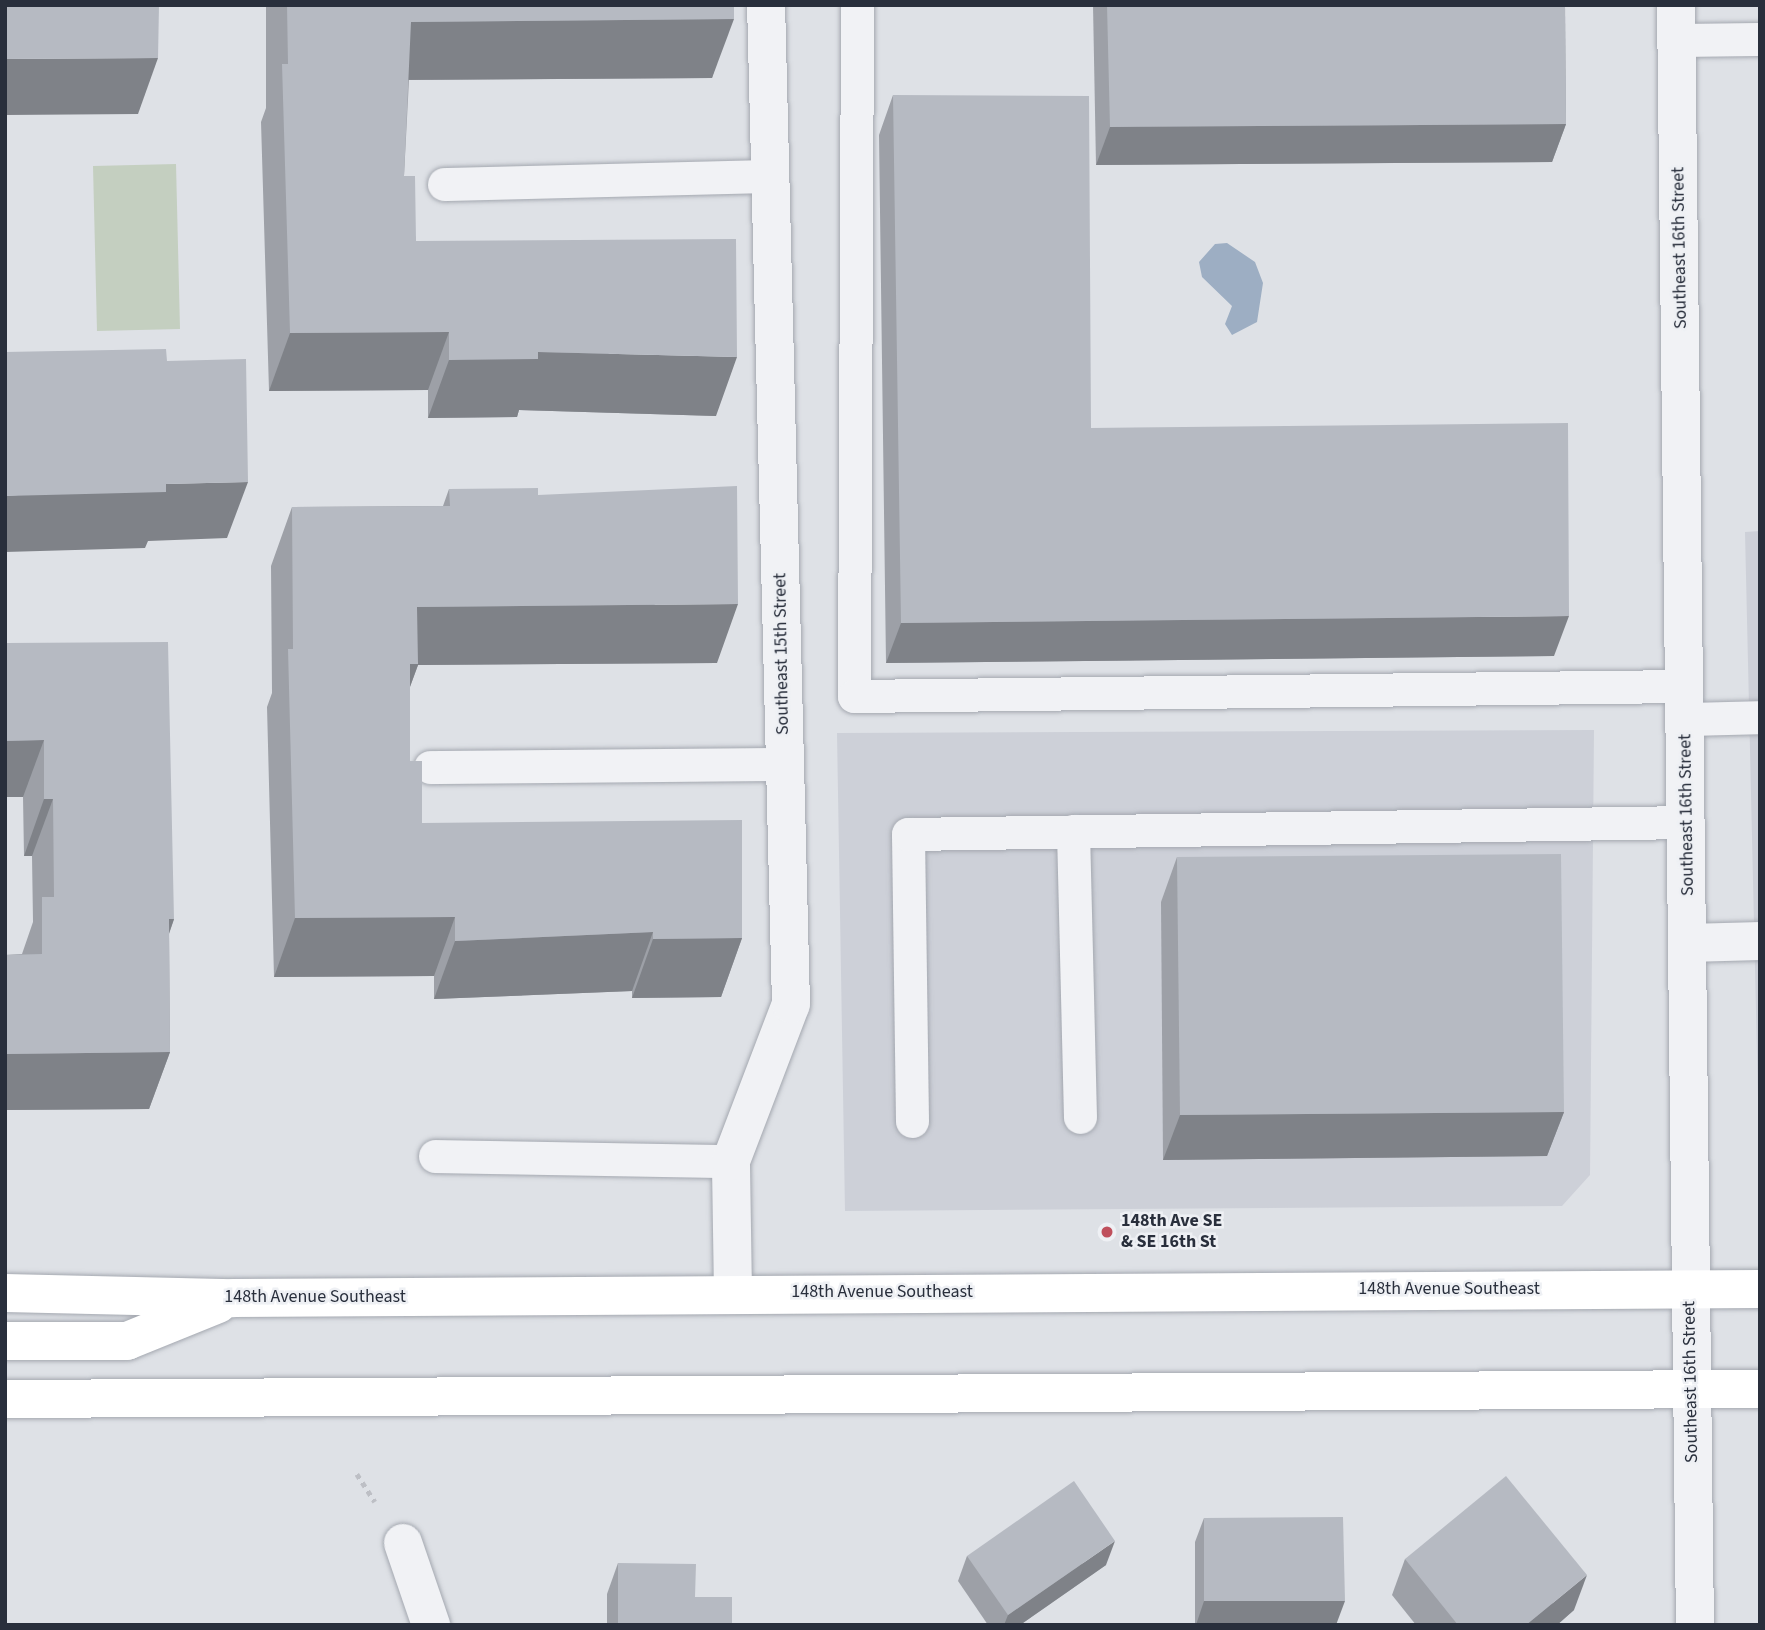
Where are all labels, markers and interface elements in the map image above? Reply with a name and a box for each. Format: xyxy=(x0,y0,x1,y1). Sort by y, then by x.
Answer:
street label: Southeast 16th Street xyxy=(1668,167,1692,329)
street label: Southeast 15th Street xyxy=(770,573,794,735)
street label: Southeast 16th Street xyxy=(1675,734,1699,896)
place label: 148th Ave SE & SE 16th St xyxy=(1121,1211,1222,1254)
marker: 148th Ave SE & SE 16th St xyxy=(1099,1224,1115,1240)
street label: 148th Avenue Southeast xyxy=(1358,1278,1540,1300)
street label: 148th Avenue Southeast xyxy=(791,1281,973,1303)
street label: 148th Avenue Southeast xyxy=(224,1286,406,1308)
street label: Southeast 16th Street xyxy=(1679,1301,1703,1463)

